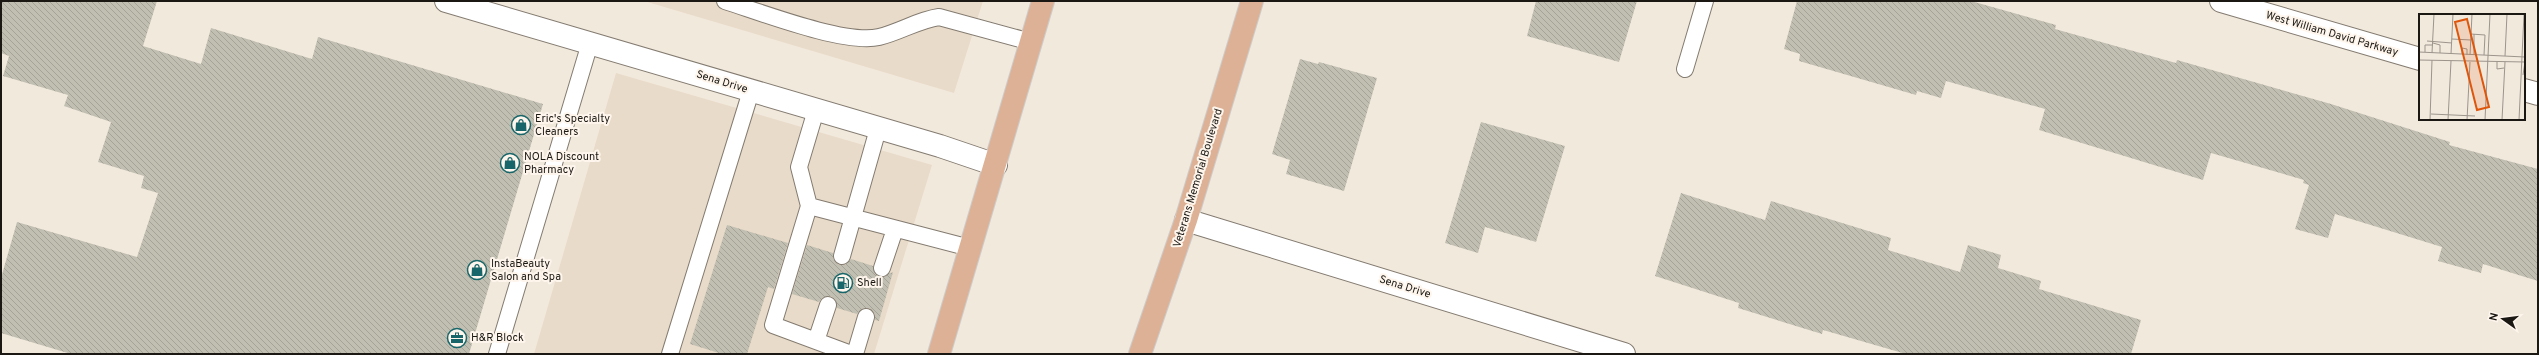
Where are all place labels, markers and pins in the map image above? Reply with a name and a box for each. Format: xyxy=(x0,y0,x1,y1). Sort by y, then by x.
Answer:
place label: Eric's Specialty Cleaners xyxy=(535,112,610,139)
shop icon: Eric's Specialty Cleaners xyxy=(510,114,532,136)
place label: NOLA Discount Pharmacy xyxy=(524,150,599,177)
shop icon: NOLA Discount Pharmacy xyxy=(499,152,521,174)
place label: InstaBeauty Salon and Spa xyxy=(491,257,561,284)
shop icon: InstaBeauty Salon and Spa xyxy=(466,259,488,281)
fuel station icon: Shell xyxy=(832,272,854,294)
place label: Shell xyxy=(857,276,882,290)
office icon: H&R Block xyxy=(446,327,468,349)
place label: H&R Block xyxy=(471,331,524,345)

